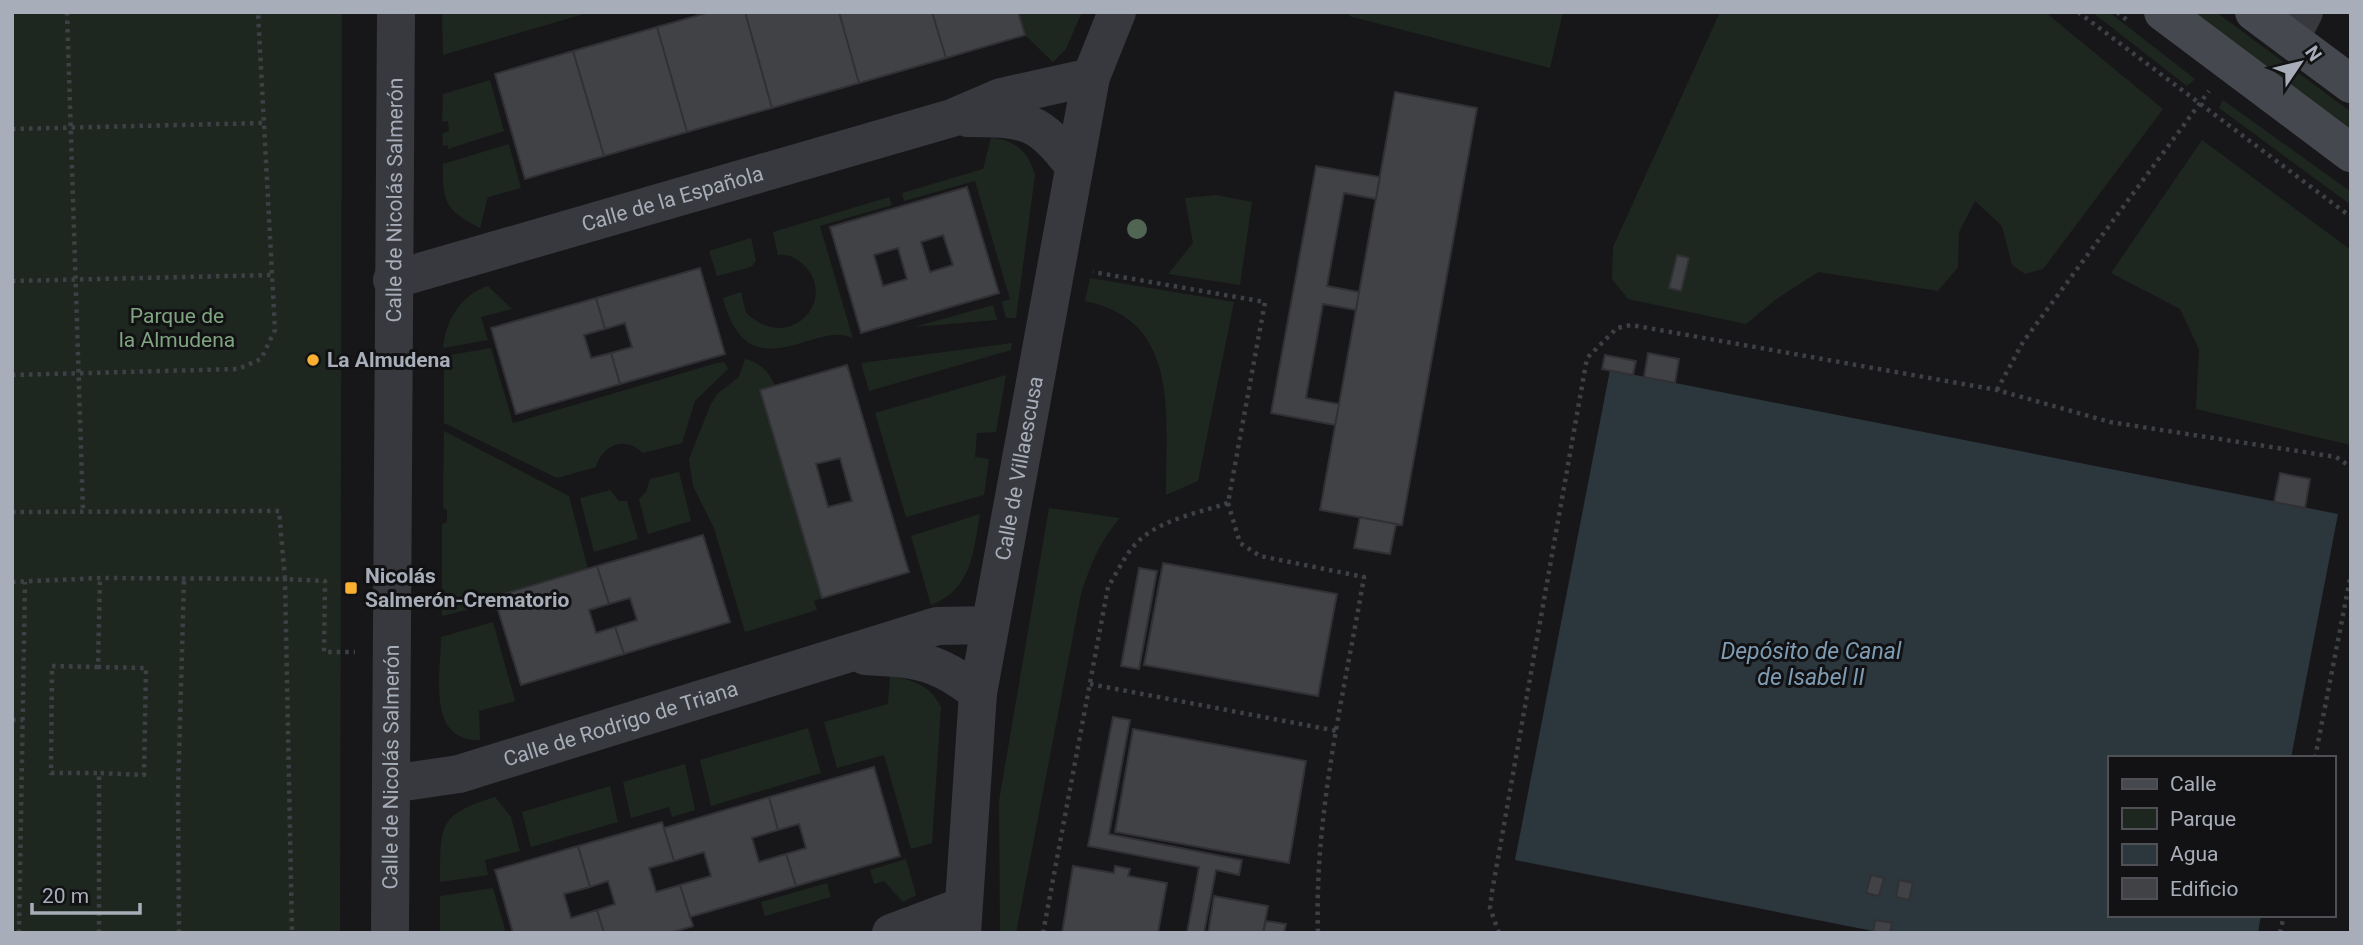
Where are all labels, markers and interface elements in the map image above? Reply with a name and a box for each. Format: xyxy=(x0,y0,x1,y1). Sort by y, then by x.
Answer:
north arrow xyxy=(2265,28,2335,98)
text: N xyxy=(2300,41,2327,66)
street label: Calle de Nicolás Salmerón xyxy=(382,78,408,322)
street label: Calle de la Española xyxy=(579,161,766,236)
park label: Parque de la Almudena xyxy=(119,304,235,352)
place label: La Almudena xyxy=(327,348,451,372)
marker: La Almudena xyxy=(305,352,321,368)
street label: Calle de Villaescusa xyxy=(991,374,1048,562)
place label: Nicolás Salmerón-Crematorio xyxy=(365,564,569,612)
marker: Nicolás Salmerón-Crematorio xyxy=(343,580,359,596)
water label: Depósito de Canal de Isabel II xyxy=(1721,638,1902,691)
street label: Calle de Nicolás Salmerón xyxy=(378,645,404,889)
street label: Calle de Rodrigo de Triana xyxy=(501,676,741,772)
legend xyxy=(2108,756,2335,917)
text: Calle xyxy=(2170,772,2216,796)
text: Parque xyxy=(2170,807,2236,831)
text: Agua xyxy=(2170,842,2219,866)
scale bar xyxy=(32,872,140,916)
text: Edificio xyxy=(2170,877,2238,901)
text: 20 m xyxy=(42,884,89,908)

